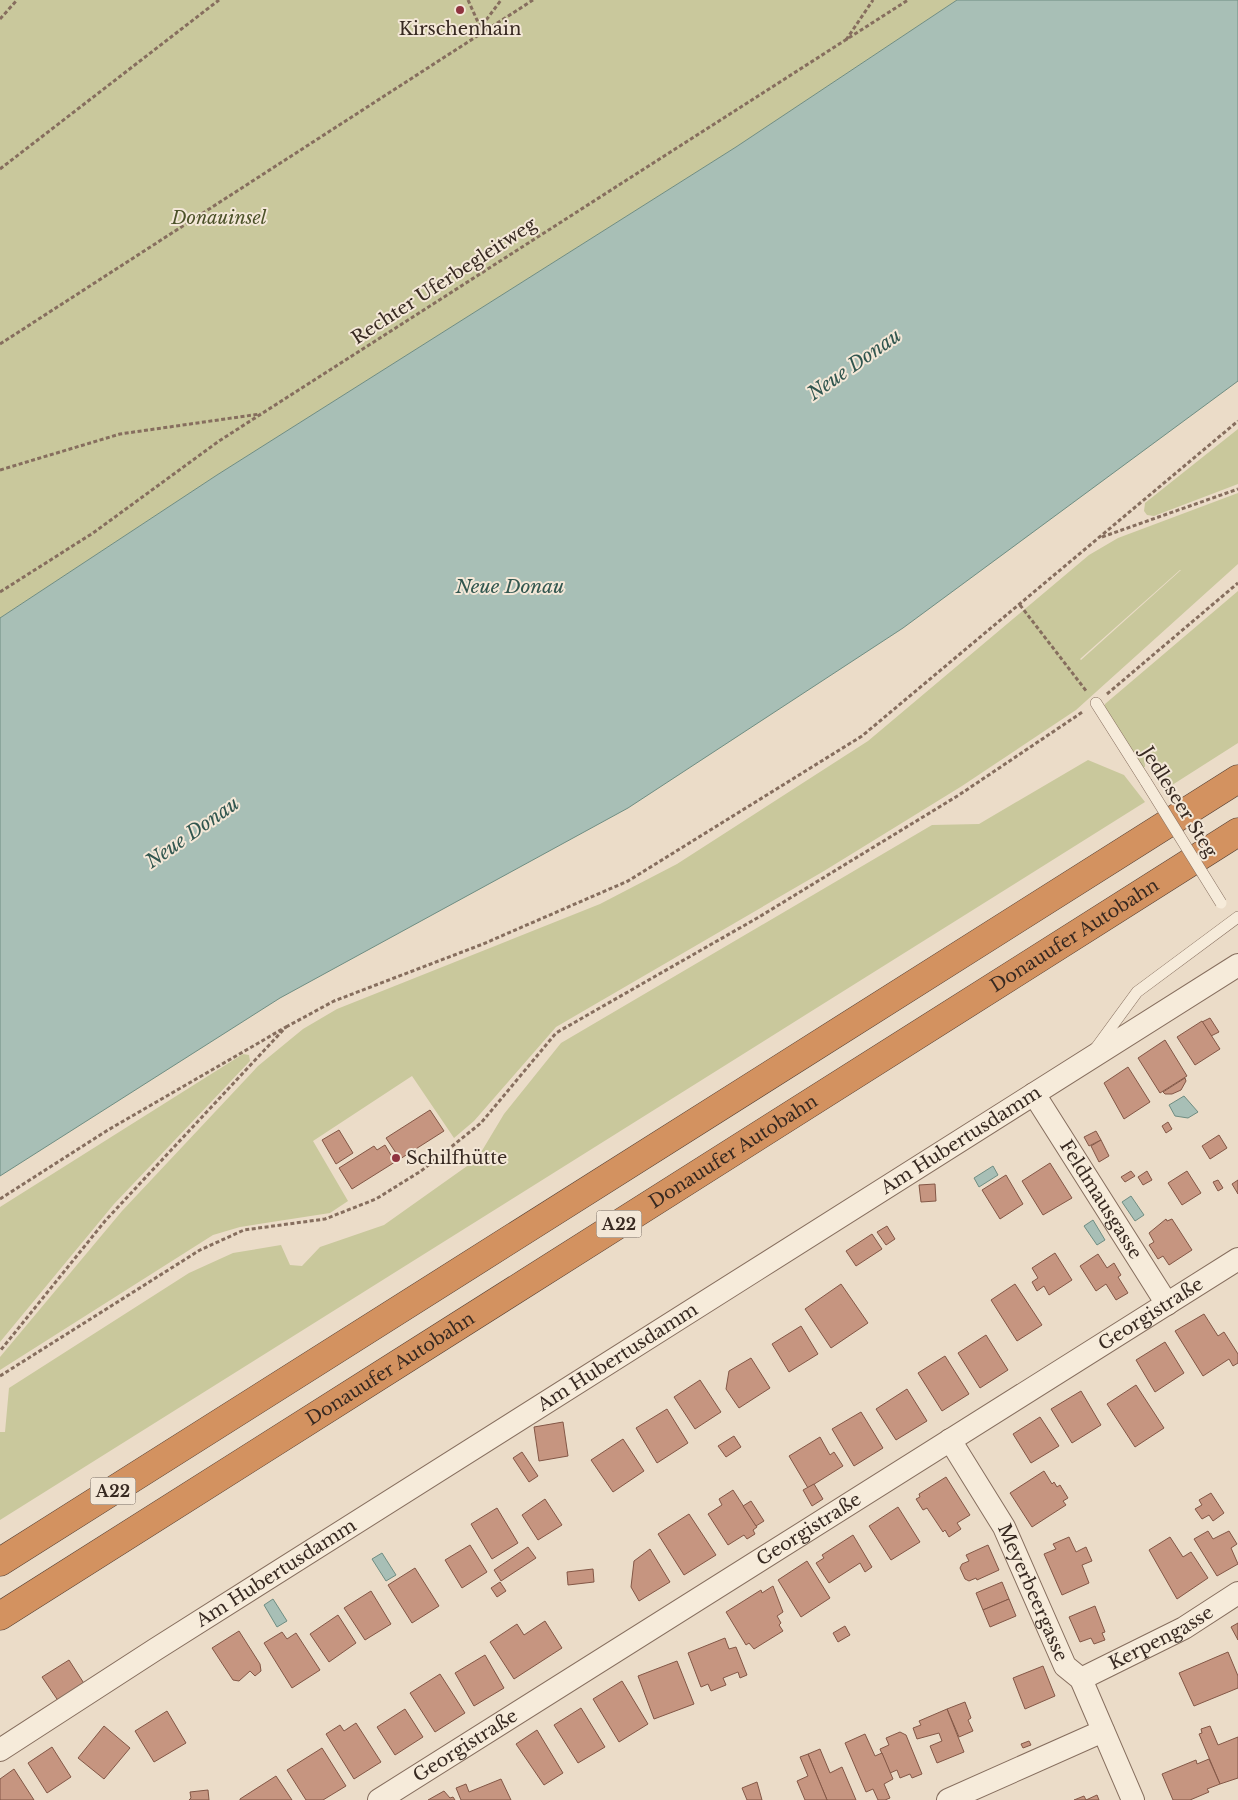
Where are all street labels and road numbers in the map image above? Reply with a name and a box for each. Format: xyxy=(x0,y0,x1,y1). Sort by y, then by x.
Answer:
street label: Rechter Uferbegleitweg xyxy=(347,213,541,349)
street label: Jedleseer Steg xyxy=(1135,741,1222,862)
street label: Donauufer Autobahn xyxy=(986,874,1163,997)
street label: Am Hubertusdamm xyxy=(876,1081,1045,1200)
street label: Donauufer Autobahn xyxy=(645,1090,822,1213)
street label: Feldmausgasse xyxy=(1055,1136,1147,1263)
road number: A22 xyxy=(596,1210,642,1238)
street label: Georgistraße xyxy=(1094,1273,1207,1355)
street label: Am Hubertusdamm xyxy=(533,1298,702,1417)
street label: Donauufer Autobahn xyxy=(302,1307,479,1430)
road number: A22 xyxy=(90,1478,136,1504)
street label: Georgistraße xyxy=(752,1488,865,1570)
street label: Am Hubertusdamm xyxy=(191,1514,360,1632)
street label: Meyerbeergasse xyxy=(993,1520,1073,1665)
street label: Kerpengasse xyxy=(1105,1601,1217,1674)
street label: Georgistraße xyxy=(409,1704,522,1787)

